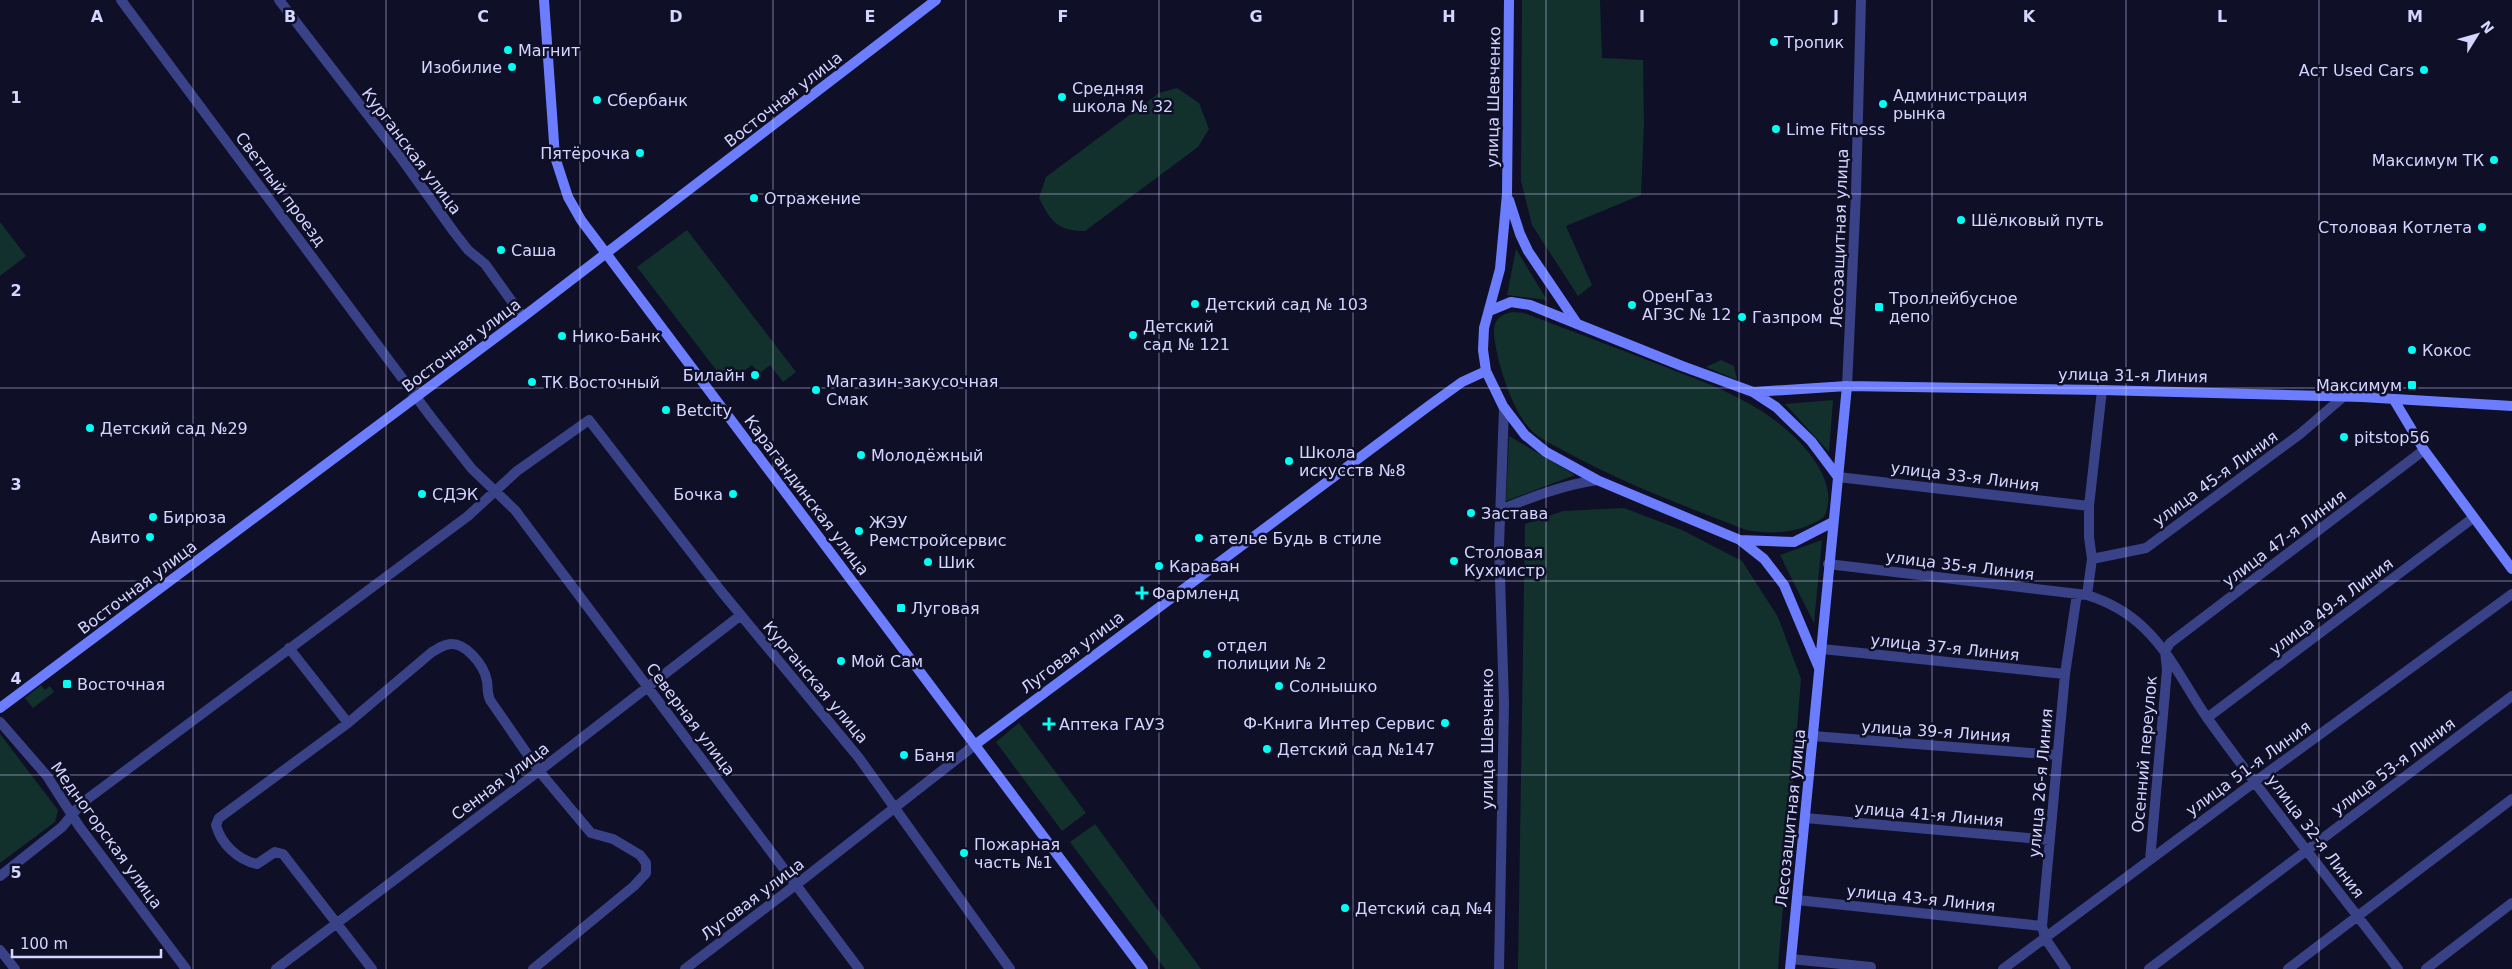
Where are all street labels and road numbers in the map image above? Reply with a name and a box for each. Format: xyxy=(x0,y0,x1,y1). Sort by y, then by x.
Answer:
street label: улица Шевченко xyxy=(1483,26,1504,168)
street label: Восточная улица xyxy=(721,48,846,151)
street label: Курганская улица xyxy=(358,84,465,218)
street label: Светлый проезд xyxy=(232,129,330,250)
street label: Лесозащитная улица xyxy=(1827,148,1852,328)
street label: Восточная улица xyxy=(398,295,524,396)
street label: улица 31-я Линия xyxy=(2058,365,2208,386)
street label: Карагандинская улица xyxy=(740,412,873,579)
street label: улица 45-я Линия xyxy=(2149,427,2281,530)
street label: улица 33-я Линия xyxy=(1890,458,2040,495)
street label: улица 47-я Линия xyxy=(2219,486,2350,591)
street label: Восточная улица xyxy=(74,537,200,638)
street label: улица 35-я Линия xyxy=(1885,547,2035,584)
street label: улица 49-я Линия xyxy=(2266,554,2397,659)
street label: Луговая улица xyxy=(1017,607,1128,697)
street label: Курганская улица xyxy=(759,617,872,747)
street label: улица 37-я Линия xyxy=(1870,630,2020,665)
street label: Северная улица xyxy=(642,659,739,779)
street label: улица Шевченко xyxy=(1478,668,1497,810)
street label: Осенний переулок xyxy=(2128,674,2161,833)
street label: улица 26-я Линия xyxy=(2025,708,2056,858)
street label: улица 53-я Линия xyxy=(2328,714,2459,819)
street label: улица 39-я Линия xyxy=(1861,717,2011,746)
street label: улица 51-я Линия xyxy=(2182,717,2314,820)
street label: Лесозащитная улица xyxy=(1772,728,1809,908)
street label: Сенная улица xyxy=(448,739,553,824)
street label: Медногорская улица xyxy=(47,758,166,913)
street label: улица 32-я Линия xyxy=(2263,771,2368,902)
street label: улица 41-я Линия xyxy=(1854,799,2004,830)
street label: Луговая улица xyxy=(697,854,808,944)
street label: улица 43-я Линия xyxy=(1846,881,1996,916)

